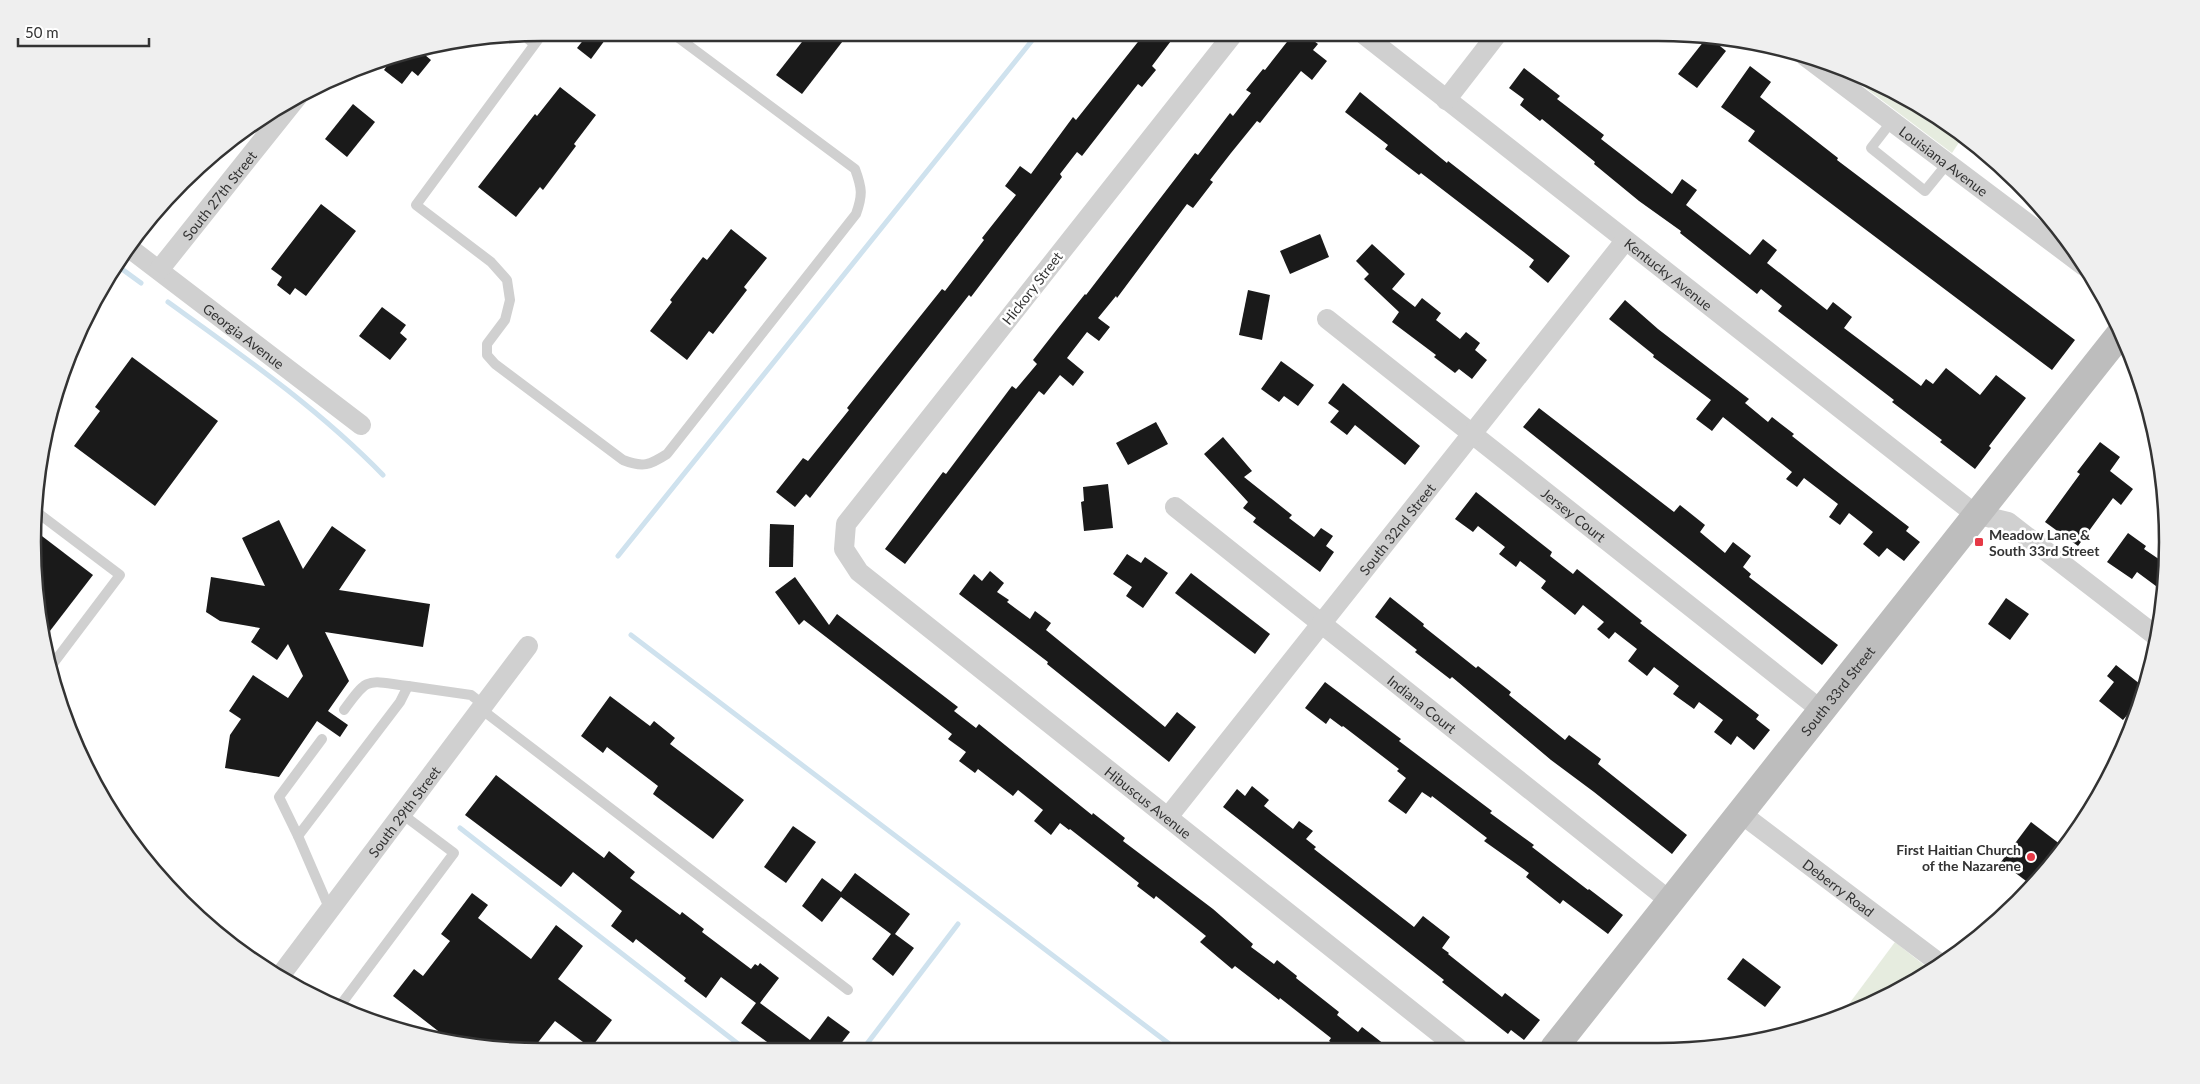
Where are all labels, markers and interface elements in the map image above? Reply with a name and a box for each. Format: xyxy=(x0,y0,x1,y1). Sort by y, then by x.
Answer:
scale bar xyxy=(18,15,149,47)
text: 50 m xyxy=(25,23,59,41)
street label: Louisiana Avenue xyxy=(1896,122,1992,199)
street label: South 27th Street xyxy=(178,147,260,243)
street label: Kentucky Avenue xyxy=(1622,234,1716,313)
street label: Hickory Street xyxy=(998,248,1066,328)
street label: Georgia Avenue xyxy=(200,299,288,372)
street label: South 32nd Street xyxy=(1355,479,1438,578)
street label: Jersey Court xyxy=(1539,484,1609,545)
place label: Meadow Lane & South 33rd Street xyxy=(1989,526,2100,559)
marker: Meadow Lane & South 33rd Street xyxy=(1973,536,1985,548)
street label: South 33rd Street xyxy=(1797,643,1878,739)
street label: Indiana Court xyxy=(1384,671,1460,736)
street label: Hibuscus Avenue xyxy=(1102,762,1195,842)
street label: South 29th Street xyxy=(364,763,443,860)
place label: First Haitian Church of the Nazarene xyxy=(1896,841,2022,874)
marker: First Haitian Church of the Nazarene xyxy=(2025,851,2037,863)
street label: Deberry Road xyxy=(1800,855,1878,920)

